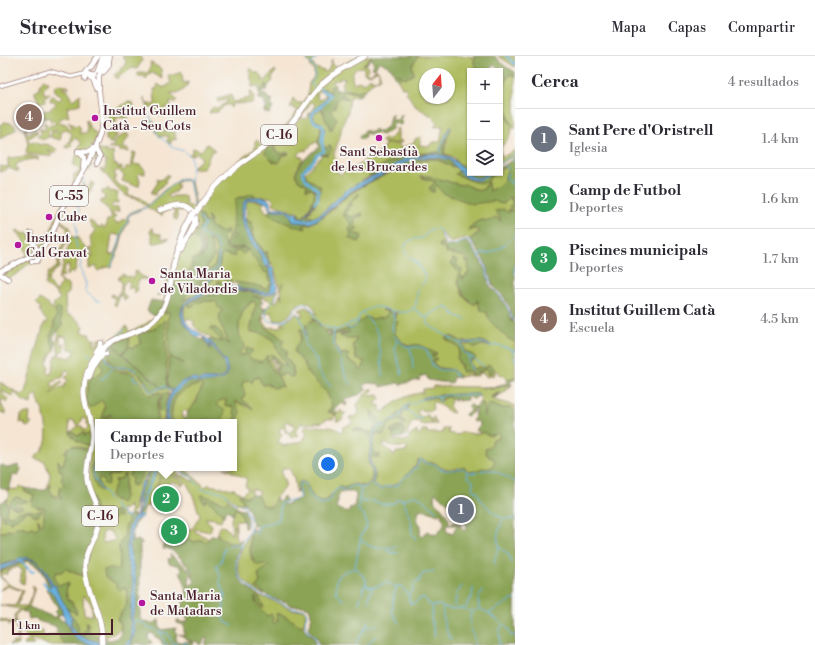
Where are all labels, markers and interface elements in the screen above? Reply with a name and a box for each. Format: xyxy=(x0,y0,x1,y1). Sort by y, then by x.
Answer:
text: Streetwise xyxy=(20,16,112,40)
text: Mapa xyxy=(611,19,646,37)
text: Capas xyxy=(668,19,706,37)
text: Compartir xyxy=(728,19,795,37)
north arrow xyxy=(419,68,455,104)
map controls xyxy=(467,68,503,176)
button: + xyxy=(467,68,503,104)
text: Cerca xyxy=(531,71,579,93)
text: 4 resultados xyxy=(728,74,799,90)
pin: 4 xyxy=(16,102,42,132)
place label: Institut Guillem Catà - Seu Cots xyxy=(103,103,197,134)
button: − xyxy=(467,104,503,140)
marker: Institut Guillem Catà - Seu Cots xyxy=(90,113,100,123)
text: Sant Pere d'Oristrell xyxy=(569,121,714,140)
road number: C-16 xyxy=(261,125,297,145)
text: 1 xyxy=(541,131,547,147)
text: 1.4 km xyxy=(762,131,799,147)
marker: Sant Sebastià de les Brucardes xyxy=(374,133,384,143)
button: layers xyxy=(467,140,503,176)
text: Iglesia xyxy=(569,140,608,156)
place label: Sant Sebastià de les Brucardes xyxy=(331,144,427,175)
text: Camp de Futbol xyxy=(569,181,681,200)
road number: C-55 xyxy=(50,186,88,206)
text: 2 xyxy=(540,191,548,207)
text: 1.6 km xyxy=(762,191,799,207)
text: Deportes xyxy=(569,200,623,216)
place label: Cube xyxy=(57,209,88,225)
marker: Cube xyxy=(44,212,54,222)
place label: Institut Cal Gravat xyxy=(26,230,88,261)
marker: Institut Cal Gravat xyxy=(13,240,23,250)
text: Piscines municipals xyxy=(569,241,708,260)
text: 3 xyxy=(540,251,548,267)
text: 1.7 km xyxy=(763,251,799,267)
text: Deportes xyxy=(569,260,623,276)
place label: Santa Maria de Viladordis xyxy=(160,266,238,297)
marker: Santa Maria de Viladordis xyxy=(147,276,157,286)
text: Institut Guillem Catà xyxy=(569,301,715,320)
text: 4 xyxy=(540,311,548,327)
text: 4.5 km xyxy=(760,311,799,327)
text: Escuela xyxy=(569,320,615,336)
popup xyxy=(95,419,237,471)
text: Camp de Futbol xyxy=(110,428,222,447)
text: Deportes xyxy=(110,447,164,463)
your location xyxy=(318,454,338,474)
pin: 2 xyxy=(153,484,179,514)
pin: 1 xyxy=(448,495,474,525)
road number: C-16 xyxy=(82,506,118,526)
pin: 3 xyxy=(161,516,187,546)
place label: Santa Maria de Matadars xyxy=(150,588,222,619)
marker: Santa Maria de Matadars xyxy=(137,598,147,608)
scale bar xyxy=(12,617,113,636)
text: 1 km xyxy=(18,619,40,633)

